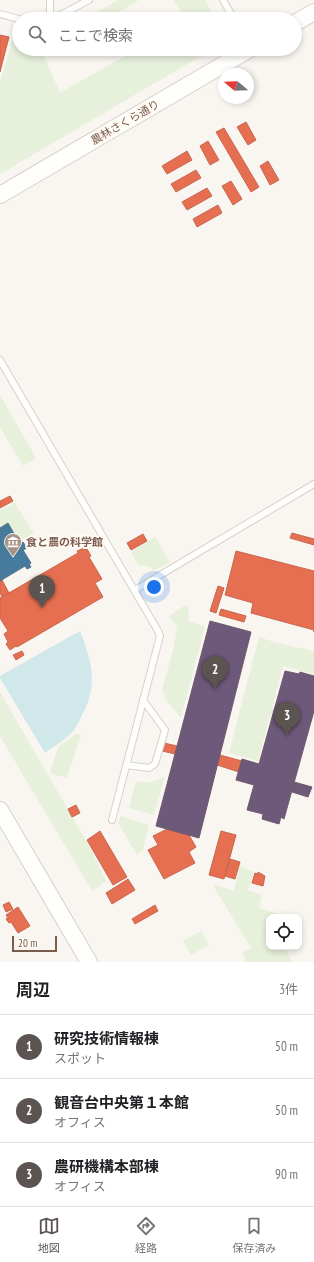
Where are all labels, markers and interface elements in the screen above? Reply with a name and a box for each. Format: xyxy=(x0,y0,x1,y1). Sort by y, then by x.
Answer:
search box xyxy=(12,12,302,56)
icon: search xyxy=(26,23,48,45)
text: ここで検索 xyxy=(58,26,133,45)
north arrow xyxy=(218,68,254,104)
street label: 農林さくら通り xyxy=(88,97,162,147)
museum icon: 食と農の科学館 xyxy=(3,532,23,557)
place label: 食と農の科学館 xyxy=(26,535,103,549)
pin: 1 xyxy=(29,575,55,608)
your location xyxy=(144,577,164,597)
pin: 2 xyxy=(202,656,228,689)
pin: 3 xyxy=(274,702,300,735)
map controls xyxy=(266,914,302,950)
button: locate xyxy=(266,914,302,950)
scale bar xyxy=(12,934,57,953)
text: 20 m xyxy=(18,936,37,950)
text: 周辺 xyxy=(16,979,50,1001)
text: 3件 xyxy=(279,981,298,998)
text: 研究技術情報棟 xyxy=(54,1029,159,1048)
text: 1 xyxy=(26,1038,32,1055)
text: 50 m xyxy=(275,1038,298,1055)
text: スポット xyxy=(54,1050,106,1067)
text: 観音台中央第１本館 xyxy=(54,1093,189,1112)
text: 2 xyxy=(26,1102,32,1119)
text: 50 m xyxy=(275,1102,298,1119)
text: オフィス xyxy=(54,1114,106,1131)
text: 農研機構本部棟 xyxy=(54,1157,159,1176)
text: 3 xyxy=(26,1166,32,1183)
text: 90 m xyxy=(275,1166,298,1183)
text: オフィス xyxy=(54,1178,106,1195)
tab: 地図 xyxy=(38,1215,60,1255)
tab: 経路 xyxy=(135,1215,157,1255)
tab: 保存済み xyxy=(232,1215,276,1255)

